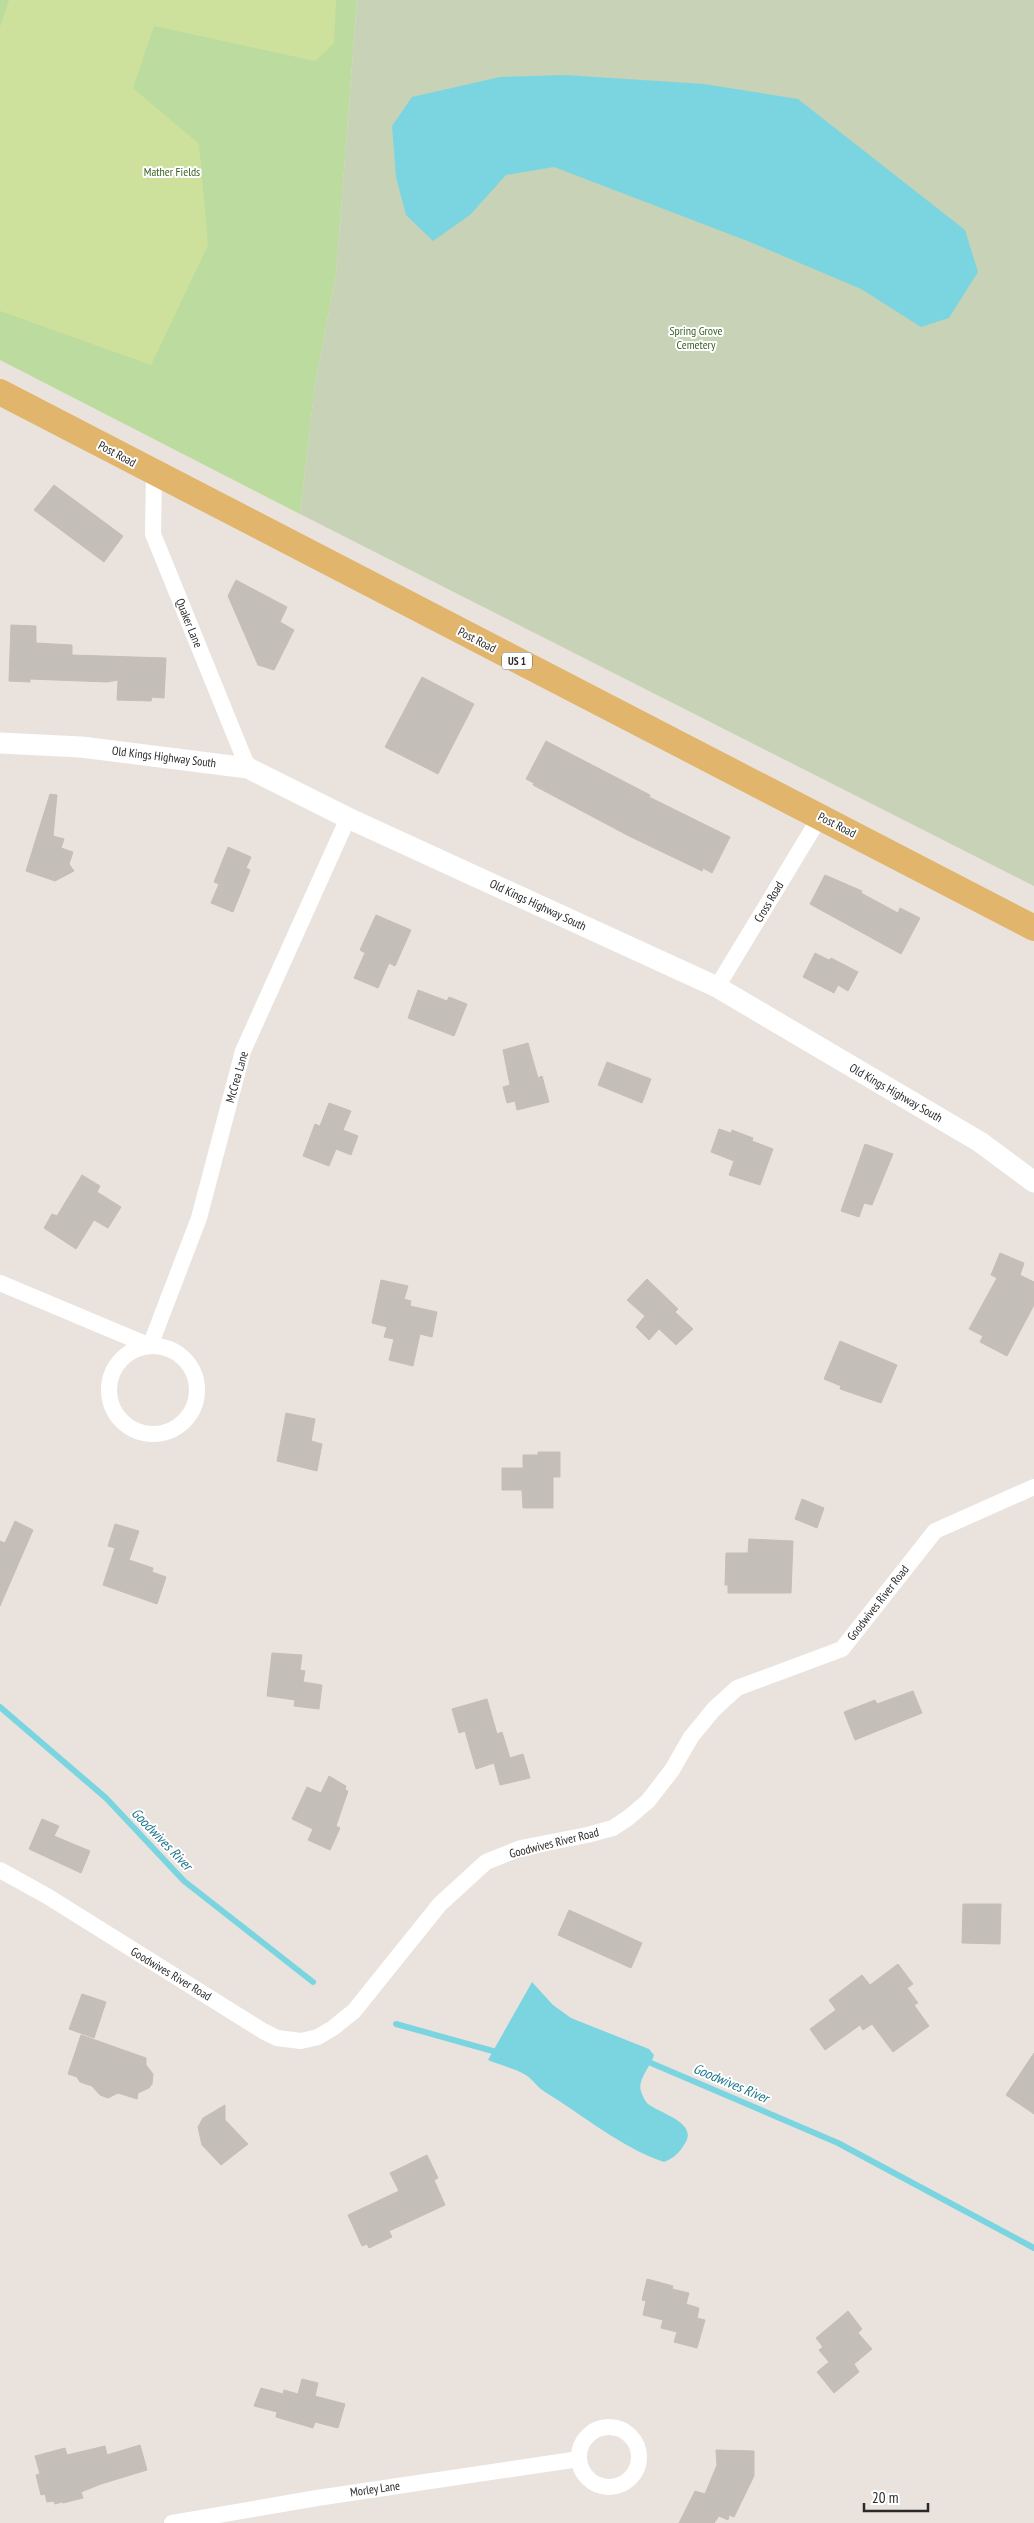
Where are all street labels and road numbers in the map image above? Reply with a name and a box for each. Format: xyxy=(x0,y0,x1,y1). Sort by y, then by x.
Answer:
street label: Post Road xyxy=(96,437,139,470)
street label: Quaker Lane xyxy=(173,596,206,650)
street label: Post Road xyxy=(456,624,499,655)
road number: US 1 xyxy=(502,652,532,669)
street label: Old Kings Highway South xyxy=(111,743,217,770)
street label: Post Road xyxy=(816,809,859,840)
street label: Old Kings Highway South xyxy=(488,876,589,934)
street label: Cross Road xyxy=(751,879,787,925)
street label: McCrea Lane xyxy=(222,1049,251,1104)
street label: Old Kings Highway South xyxy=(847,1060,945,1125)
street label: Goodwives River Road xyxy=(843,1562,912,1643)
street label: Goodwives River Road xyxy=(508,1824,600,1861)
street label: Goodwives River Road xyxy=(128,1944,214,2004)
street label: Morley Lane xyxy=(349,2478,401,2499)

